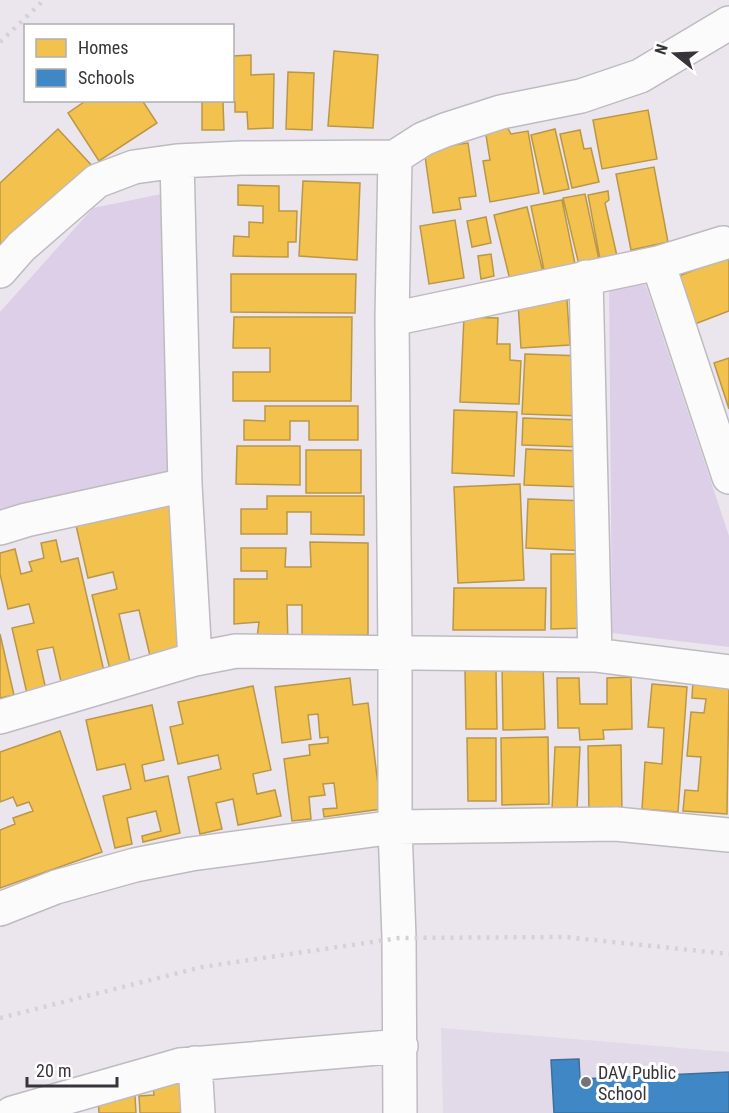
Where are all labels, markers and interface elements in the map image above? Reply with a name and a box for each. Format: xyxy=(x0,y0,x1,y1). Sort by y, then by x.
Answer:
legend xyxy=(24,24,234,102)
north arrow xyxy=(645,24,705,84)
text: Homes xyxy=(78,37,128,58)
text: N xyxy=(651,42,672,57)
text: Schools xyxy=(78,67,135,88)
scale bar xyxy=(27,1050,117,1088)
text: 20 m xyxy=(36,1060,71,1081)
place label: DAV Public School xyxy=(598,1062,676,1104)
marker: DAV Public School xyxy=(579,1075,593,1089)

